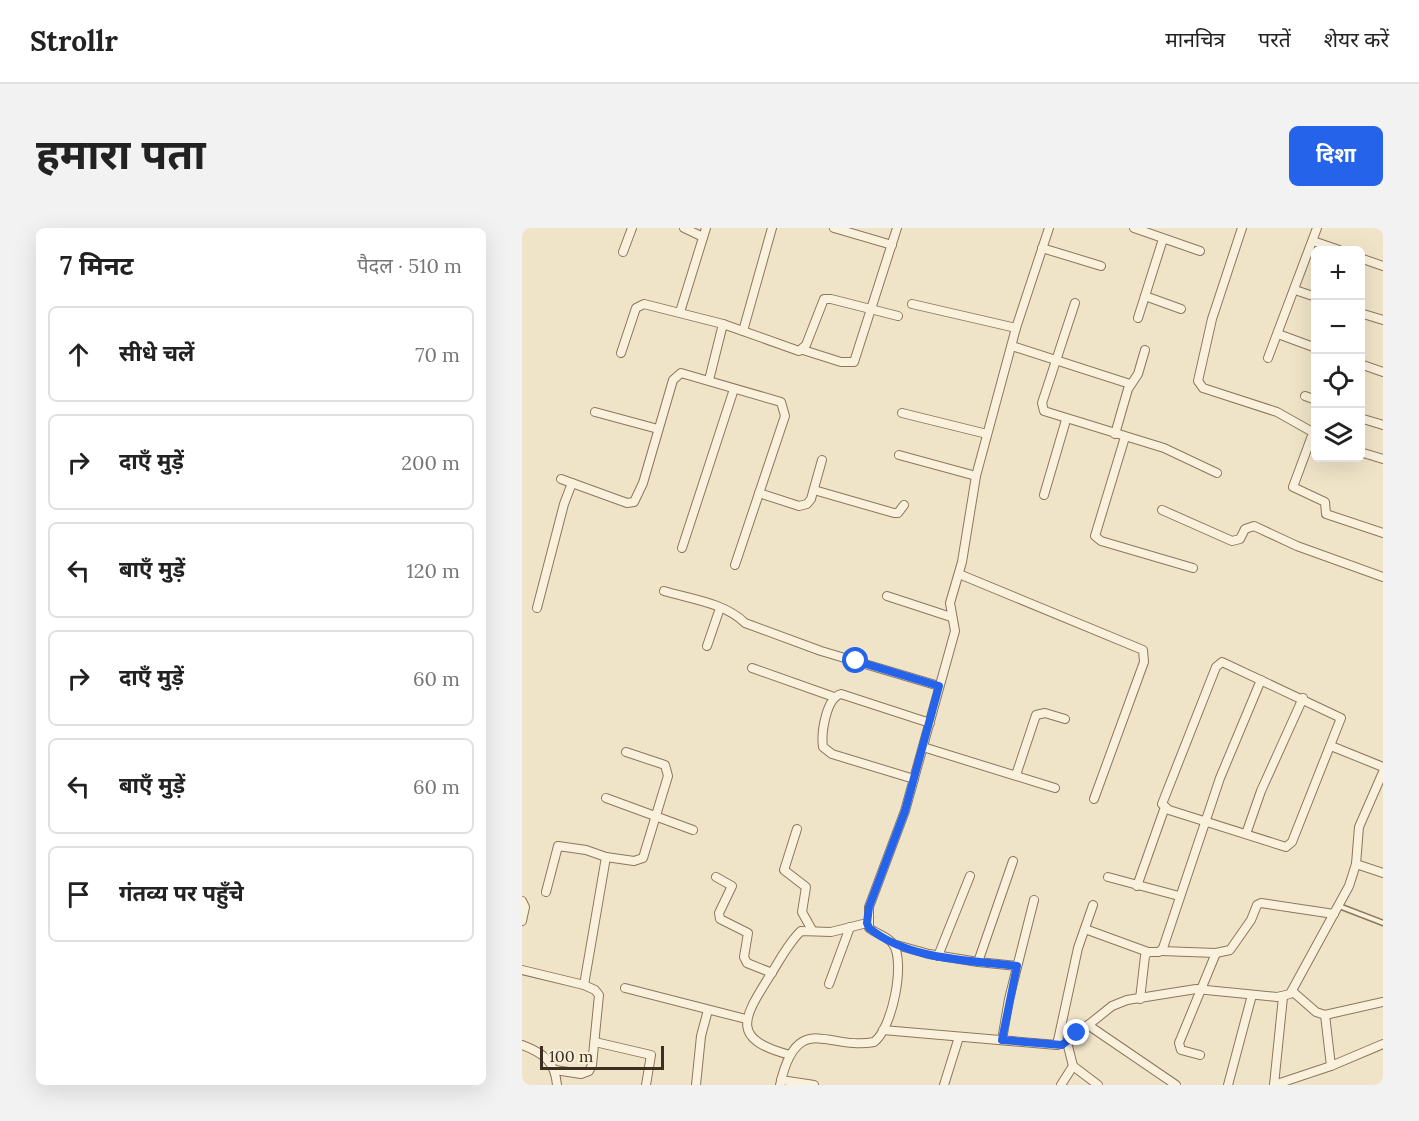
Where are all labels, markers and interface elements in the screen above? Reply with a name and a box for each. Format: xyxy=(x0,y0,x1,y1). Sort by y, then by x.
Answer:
text: Strollr xyxy=(30,23,118,59)
text: मानचित्र xyxy=(1165,26,1225,53)
text: परतें xyxy=(1258,26,1291,53)
text: शेयर करें xyxy=(1324,26,1389,53)
button: दिशा xyxy=(1289,126,1383,186)
text: हमारा पता xyxy=(36,127,206,181)
map controls xyxy=(1311,246,1365,462)
button: + xyxy=(1311,246,1365,300)
text: 7 मिनट xyxy=(60,249,134,282)
text: पैदल · 510 m xyxy=(357,253,462,278)
button: − xyxy=(1311,300,1365,354)
icon: ahead xyxy=(62,338,95,371)
text: सीधे चलें xyxy=(119,339,194,367)
text: 70 m xyxy=(415,342,460,367)
button: locate xyxy=(1311,354,1365,408)
button: layers xyxy=(1311,408,1365,462)
icon: right xyxy=(62,446,95,479)
text: दाएँ मुड़ें xyxy=(119,447,184,475)
text: 200 m xyxy=(401,450,460,475)
icon: left xyxy=(62,554,95,587)
text: बाएँ मुड़ें xyxy=(119,555,185,583)
text: 120 m xyxy=(406,558,460,583)
route start xyxy=(842,647,868,673)
icon: right xyxy=(62,662,95,695)
text: दाएँ मुड़ें xyxy=(119,663,184,691)
text: 60 m xyxy=(413,666,460,691)
icon: left xyxy=(62,770,95,803)
text: बाएँ मुड़ें xyxy=(119,771,185,799)
text: 60 m xyxy=(413,774,460,799)
icon: arrive xyxy=(62,878,95,911)
text: गंतव्य पर पहुँचे xyxy=(119,879,244,907)
route end xyxy=(1063,1019,1089,1045)
scale bar xyxy=(540,1043,664,1070)
text: 100 m xyxy=(549,1046,593,1066)

